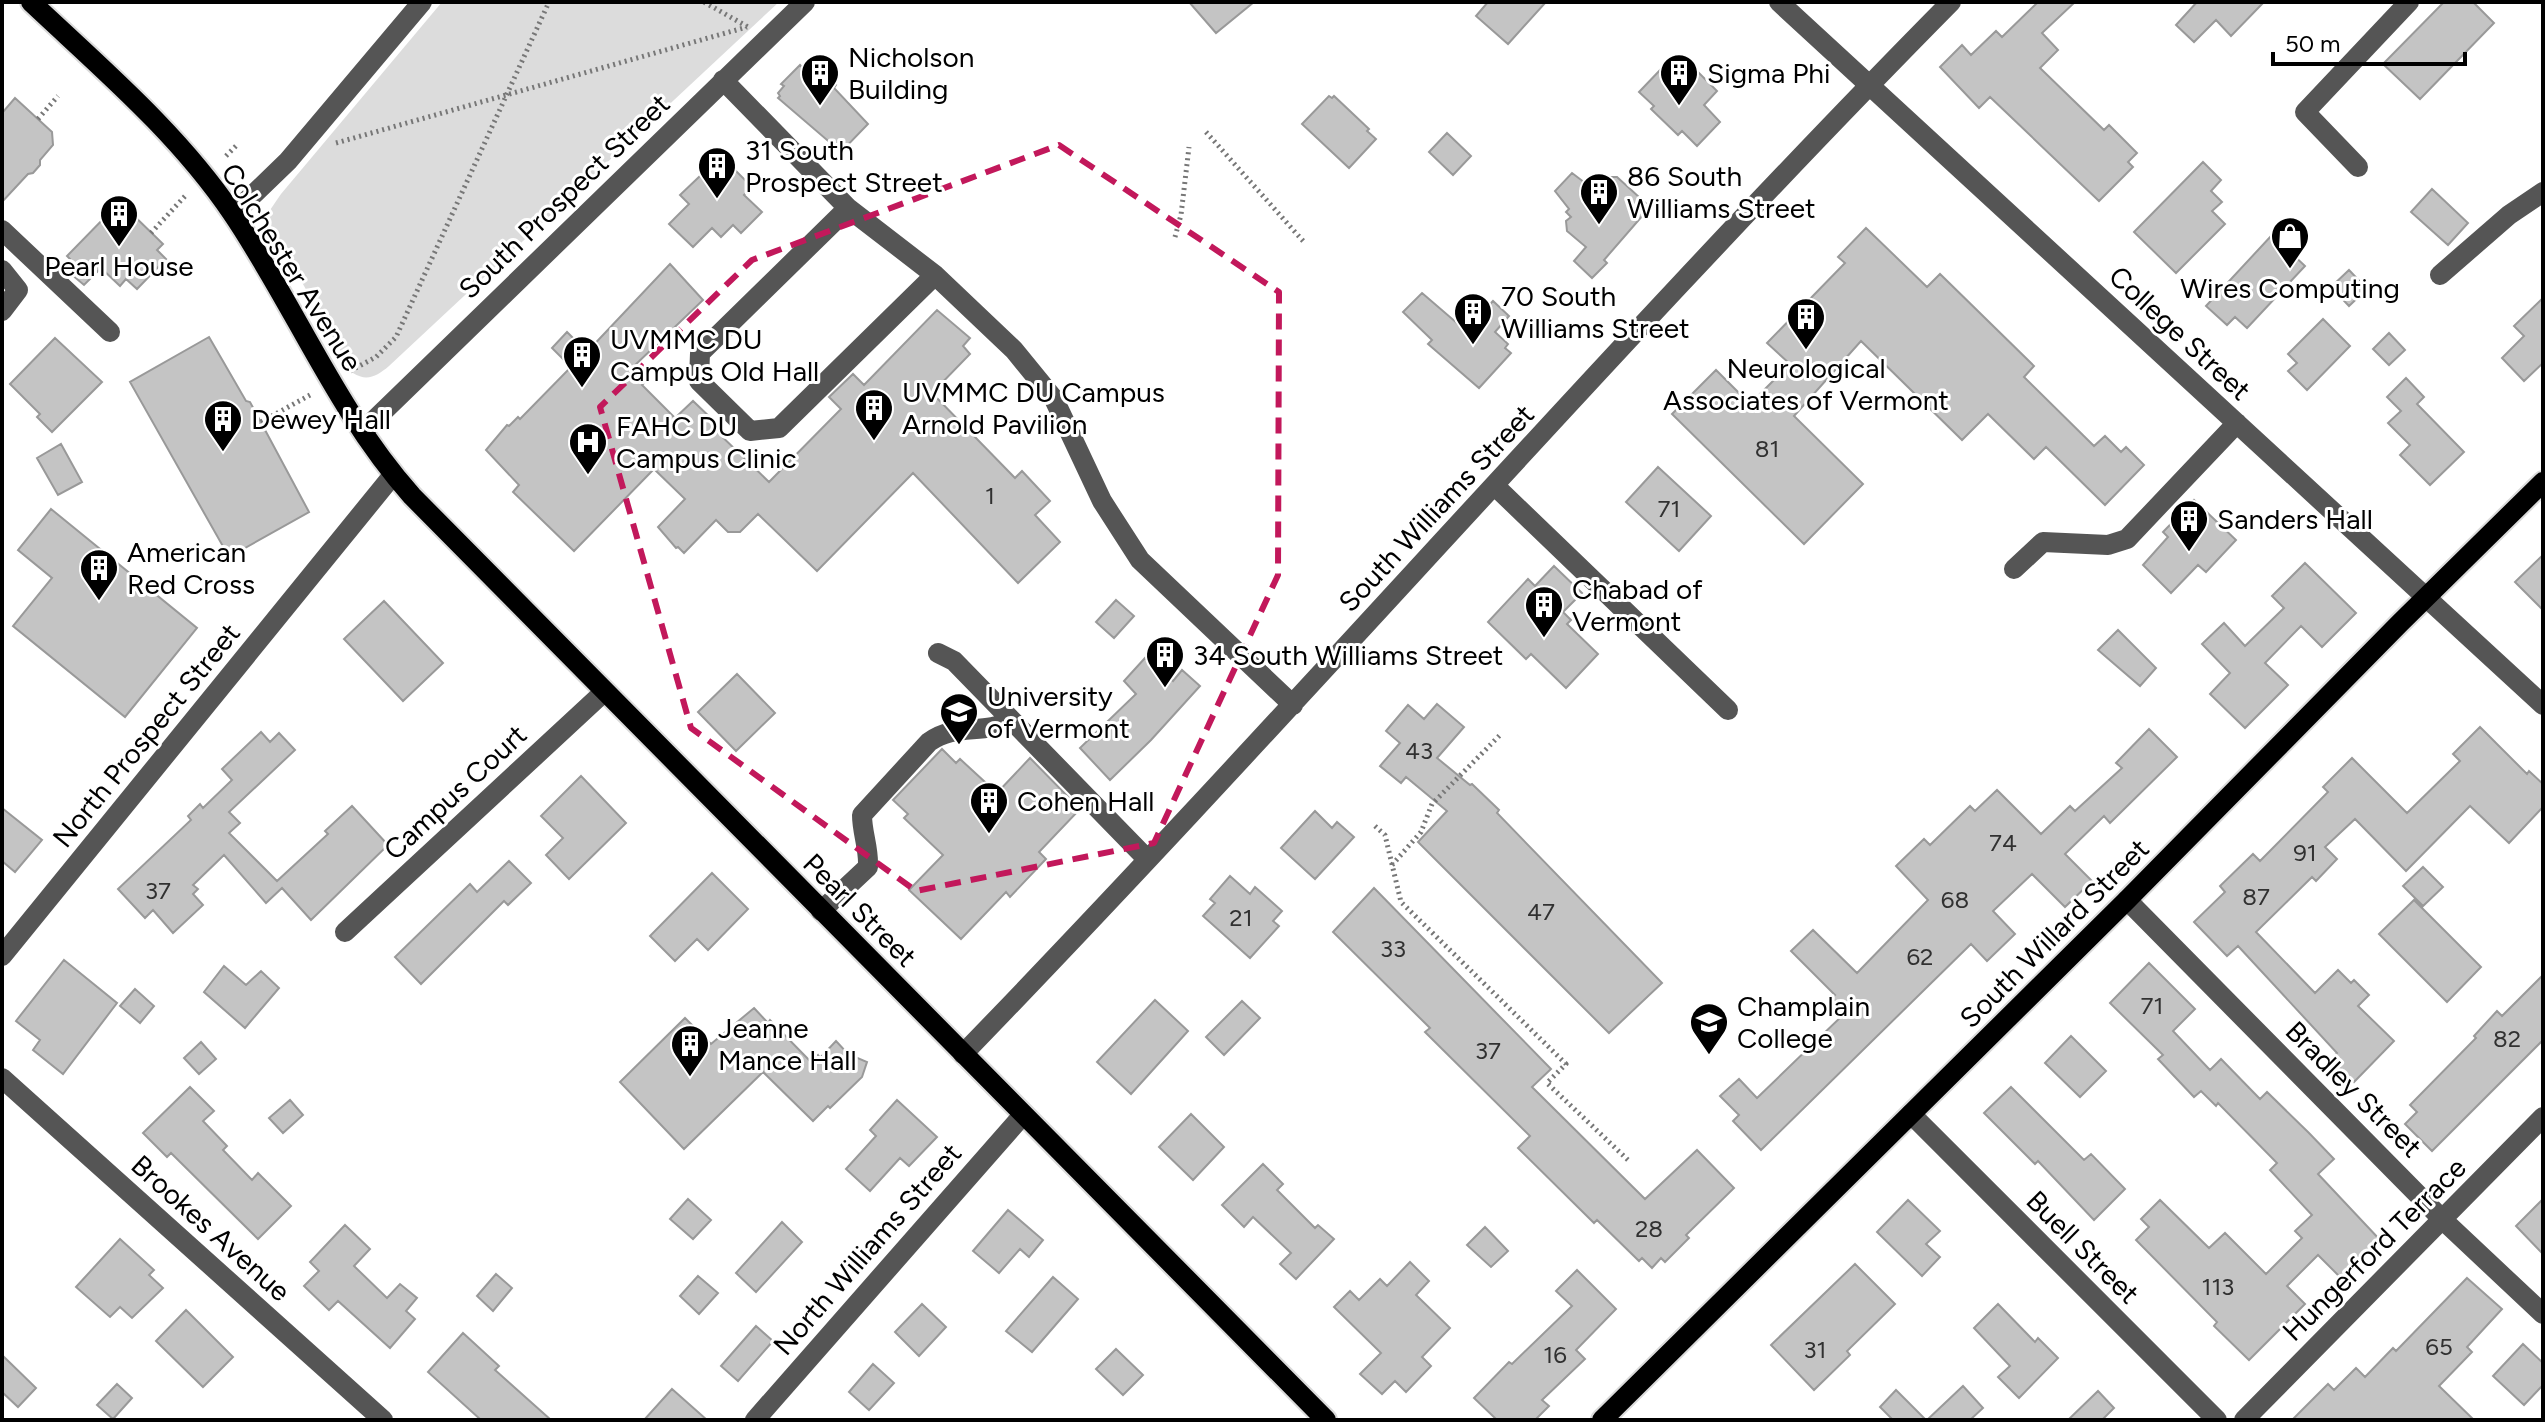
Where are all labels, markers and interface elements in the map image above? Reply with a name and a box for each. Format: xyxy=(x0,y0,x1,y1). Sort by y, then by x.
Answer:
scale bar xyxy=(2273,16,2465,66)
text: 50 m xyxy=(2285,29,2341,58)
place label: Nicholson Building xyxy=(848,40,974,106)
building icon: Nicholson Building xyxy=(799,52,841,107)
building icon: Sigma Phi xyxy=(1658,52,1700,107)
place label: Sigma Phi xyxy=(1707,56,1830,90)
street label: South Prospect Street xyxy=(452,87,676,305)
place label: 31 South Prospect Street xyxy=(745,133,943,199)
building icon: 31 South Prospect Street xyxy=(696,145,738,200)
street label: Colchester Avenue xyxy=(214,157,370,377)
place label: 86 South Williams Street xyxy=(1627,159,1816,225)
building icon: 86 South Williams Street xyxy=(1578,171,1620,226)
building icon: Pearl House xyxy=(98,193,140,248)
shop icon: Wires Computing xyxy=(2269,215,2311,270)
place label: Pearl House xyxy=(44,249,194,283)
street label: College Street xyxy=(2102,259,2258,407)
place label: Wires Computing xyxy=(2180,271,2400,305)
place label: 70 South Williams Street xyxy=(1501,279,1690,345)
building icon: 70 South Williams Street xyxy=(1452,291,1494,346)
building icon: Neurological Associates of Vermont xyxy=(1785,296,1827,351)
place label: UVMMC DU Campus Old Hall xyxy=(610,322,819,388)
building icon: UVMMC DU Campus Old Hall xyxy=(561,334,603,389)
place label: Neurological Associates of Vermont xyxy=(1663,351,1949,417)
place label: UVMMC DU Campus Arnold Pavilion xyxy=(902,375,1165,441)
building icon: UVMMC DU Campus Arnold Pavilion xyxy=(853,387,895,442)
street label: South Williams Street xyxy=(1331,397,1541,619)
building icon: Dewey Hall xyxy=(202,398,244,453)
place label: Dewey Hall xyxy=(251,402,391,436)
place label: FAHC DU Campus Clinic xyxy=(616,409,797,475)
hospital icon: FAHC DU Campus Clinic xyxy=(567,421,609,476)
house number: 81 xyxy=(1755,434,1779,463)
house number: 1 xyxy=(985,481,995,510)
house number: 71 xyxy=(1658,494,1680,523)
building icon: Sanders Hall xyxy=(2168,498,2210,553)
place label: Sanders Hall xyxy=(2217,502,2373,536)
place label: American Red Cross xyxy=(127,535,255,601)
building icon: American Red Cross xyxy=(78,547,120,602)
place label: Chabad of Vermont xyxy=(1572,572,1703,638)
building icon: Chabad of Vermont xyxy=(1523,584,1565,639)
street label: North Prospect Street xyxy=(45,616,247,854)
building icon: 34 South Williams Street xyxy=(1144,634,1186,689)
place label: 34 South Williams Street xyxy=(1193,638,1503,672)
place label: University of Vermont xyxy=(987,679,1130,745)
school or university icon: University of Vermont xyxy=(938,691,980,746)
street label: Campus Court xyxy=(377,717,533,867)
house number: 43 xyxy=(1405,736,1433,765)
building icon: Cohen Hall xyxy=(968,780,1010,835)
place label: Cohen Hall xyxy=(1017,784,1155,818)
house number: 74 xyxy=(1989,828,2017,857)
street label: South Willard Street xyxy=(1952,831,2156,1035)
house number: 91 xyxy=(2293,838,2317,867)
street label: Pearl Street xyxy=(796,846,924,974)
house number: 37 xyxy=(145,876,171,905)
house number: 87 xyxy=(2242,882,2270,911)
house number: 68 xyxy=(1941,885,1969,914)
house number: 47 xyxy=(1527,897,1555,926)
house number: 21 xyxy=(1229,903,1253,932)
house number: 33 xyxy=(1380,934,1406,963)
house number: 62 xyxy=(1907,942,1934,971)
place label: Champlain College xyxy=(1737,989,1870,1055)
house number: 71 xyxy=(2141,991,2163,1020)
school or university icon: Champlain College xyxy=(1688,1001,1730,1056)
place label: Jeanne Mance Hall xyxy=(718,1011,857,1077)
street label: Bradley Street xyxy=(2279,1014,2429,1164)
building icon: Jeanne Mance Hall xyxy=(669,1023,711,1078)
house number: 82 xyxy=(2493,1024,2521,1053)
house number: 37 xyxy=(1475,1036,1501,1065)
street label: North Williams Street xyxy=(766,1136,968,1362)
street label: Brookes Avenue xyxy=(124,1148,298,1308)
street label: Hungerford Terrace xyxy=(2275,1150,2473,1348)
street label: Buell Street xyxy=(2019,1183,2147,1311)
house number: 28 xyxy=(1635,1214,1663,1243)
house number: 113 xyxy=(2202,1272,2234,1301)
house number: 65 xyxy=(2425,1332,2453,1361)
house number: 31 xyxy=(1804,1335,1826,1364)
house number: 16 xyxy=(1543,1340,1567,1369)

